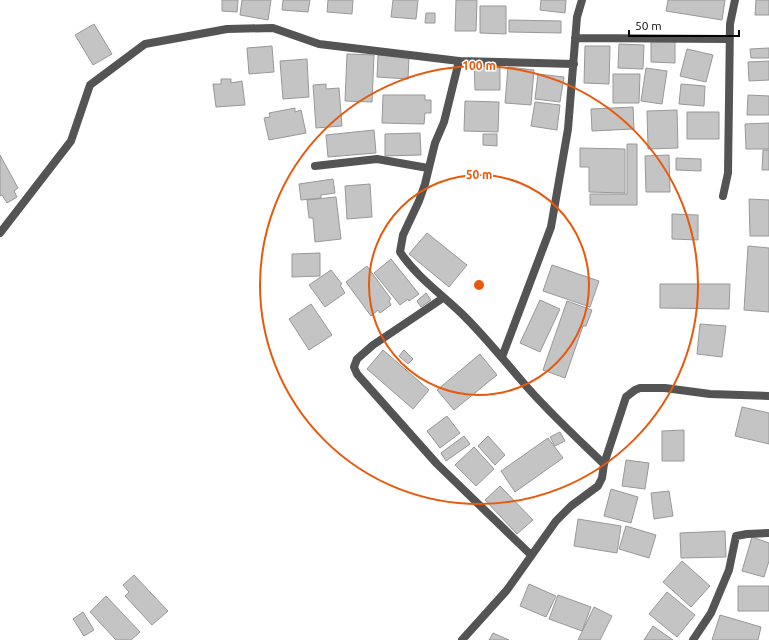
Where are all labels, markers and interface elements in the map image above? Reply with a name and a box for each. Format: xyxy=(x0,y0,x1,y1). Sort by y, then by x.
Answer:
scale bar xyxy=(629,12,739,38)
text: 50 m xyxy=(635,19,662,32)
text: 100 m xyxy=(462,59,496,72)
text: 50 m xyxy=(466,168,492,181)
centre of rings xyxy=(472,278,486,292)

